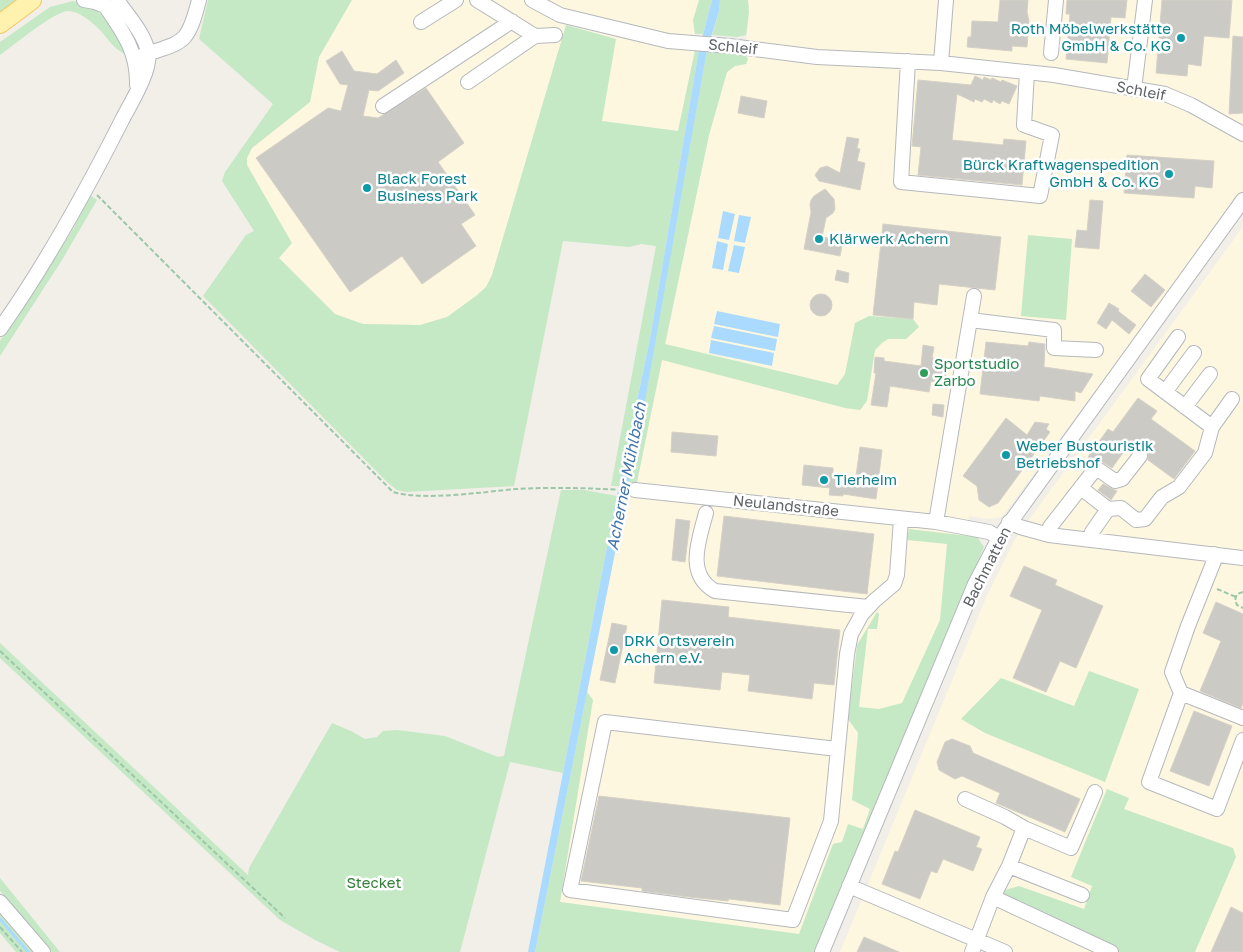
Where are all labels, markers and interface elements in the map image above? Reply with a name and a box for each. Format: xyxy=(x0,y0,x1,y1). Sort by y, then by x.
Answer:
place label: Roth Möbelwerkstätte GmbH & Co. KG xyxy=(1011,19,1171,54)
marker: Roth Möbelwerkstätte GmbH & Co. KG xyxy=(1175,32,1187,44)
street label: Schleif xyxy=(707,34,759,58)
street label: Schleif xyxy=(1115,76,1168,104)
place label: Bürck Kraftwagenspedition GmbH & Co. KG xyxy=(963,155,1159,190)
marker: Bürck Kraftwagenspedition GmbH & Co. KG xyxy=(1163,168,1175,180)
place label: Black Forest Business Park xyxy=(377,169,479,204)
marker: Black Forest Business Park xyxy=(361,182,373,194)
place label: Klärwerk Achern xyxy=(829,229,948,247)
marker: Klärwerk Achern xyxy=(813,233,825,245)
place label: Sportstudio Zarbo xyxy=(934,354,1019,389)
marker: Sportstudio Zarbo xyxy=(918,367,930,379)
water label: Acherner Mühlbach xyxy=(602,399,650,551)
place label: Weber Bustouristik Betriebshof xyxy=(1016,436,1154,471)
marker: Weber Bustouristik Betriebshof xyxy=(1000,449,1012,461)
place label: Tierheim xyxy=(834,470,897,488)
marker: Tierheim xyxy=(818,474,830,486)
street label: Neulandstraße xyxy=(732,490,840,520)
street label: Bachmatten xyxy=(958,524,1014,610)
place label: DRK Ortsverein Achern e.V. xyxy=(624,631,734,666)
marker: DRK Ortsverein Achern e.V. xyxy=(608,644,620,656)
park label: Stecket xyxy=(346,873,402,891)

